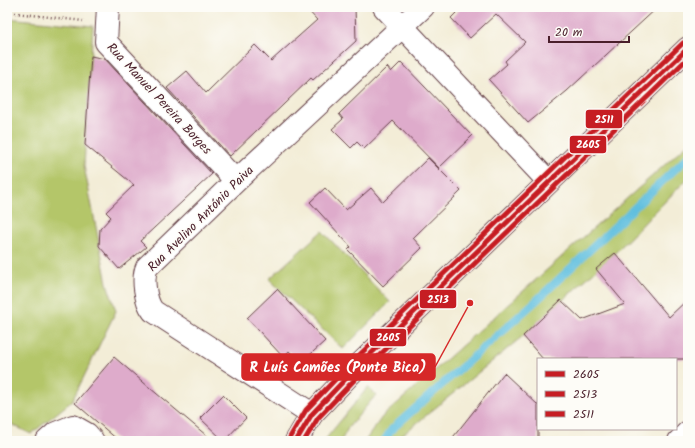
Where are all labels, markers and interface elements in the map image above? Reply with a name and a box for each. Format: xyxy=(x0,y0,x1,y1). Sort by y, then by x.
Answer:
scale bar xyxy=(549,18,629,44)
text: 20 m xyxy=(555,23,583,42)
street label: Rua Manuel Pereira Borges xyxy=(101,38,217,160)
line badge: 2511 xyxy=(585,109,623,129)
text: 2511 xyxy=(595,111,614,129)
line badge: 2605 xyxy=(569,135,607,154)
text: 2605 xyxy=(576,136,601,154)
street label: Rua Avelino António Paiva xyxy=(143,161,259,277)
line badge: 2513 xyxy=(419,289,457,309)
text: 2513 xyxy=(427,291,449,309)
line badge: 2605 xyxy=(369,328,407,347)
text: 2605 xyxy=(376,329,401,347)
callout: R Luís Camões (Ponte Bica) xyxy=(242,354,435,380)
text: R Luís Camões (Ponte Bica) xyxy=(250,357,427,379)
legend xyxy=(537,358,677,430)
text: 2605 xyxy=(573,365,601,384)
text: 2513 xyxy=(573,385,597,404)
text: 2511 xyxy=(573,405,594,424)

